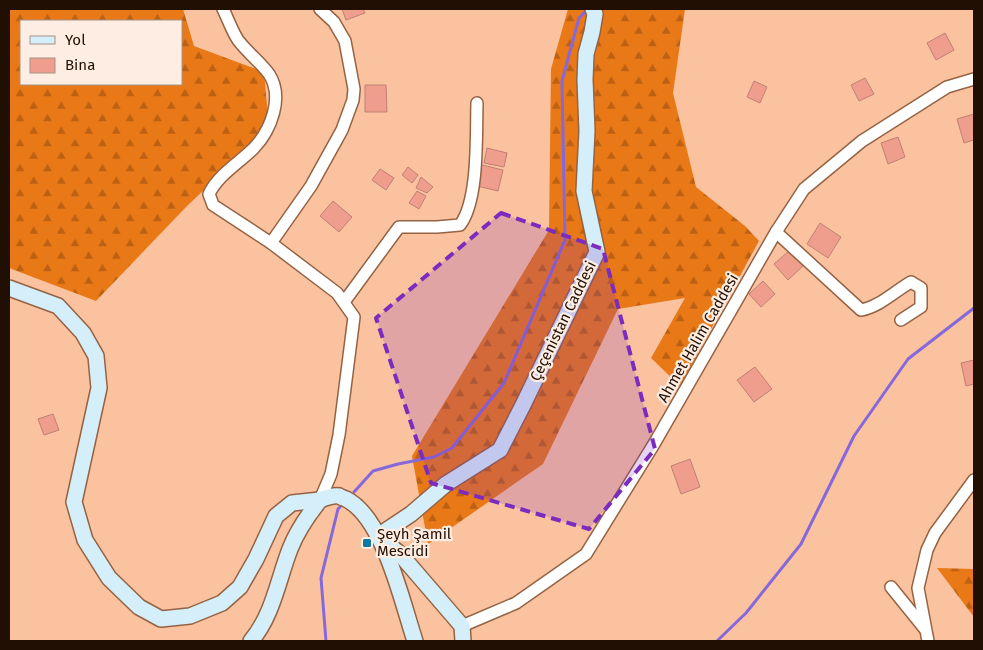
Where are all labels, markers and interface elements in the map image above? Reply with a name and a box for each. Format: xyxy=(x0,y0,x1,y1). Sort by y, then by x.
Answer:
legend xyxy=(20,20,182,85)
text: Yol xyxy=(65,31,86,49)
text: Bina xyxy=(65,56,95,74)
street label: Çeçenistan Caddesi xyxy=(526,258,600,384)
street label: Ahmet Halim Caddesi xyxy=(654,271,742,405)
place label: Şeyh Şamil Mescidi xyxy=(377,525,452,560)
marker: Şeyh Şamil Mescidi xyxy=(361,537,373,549)

